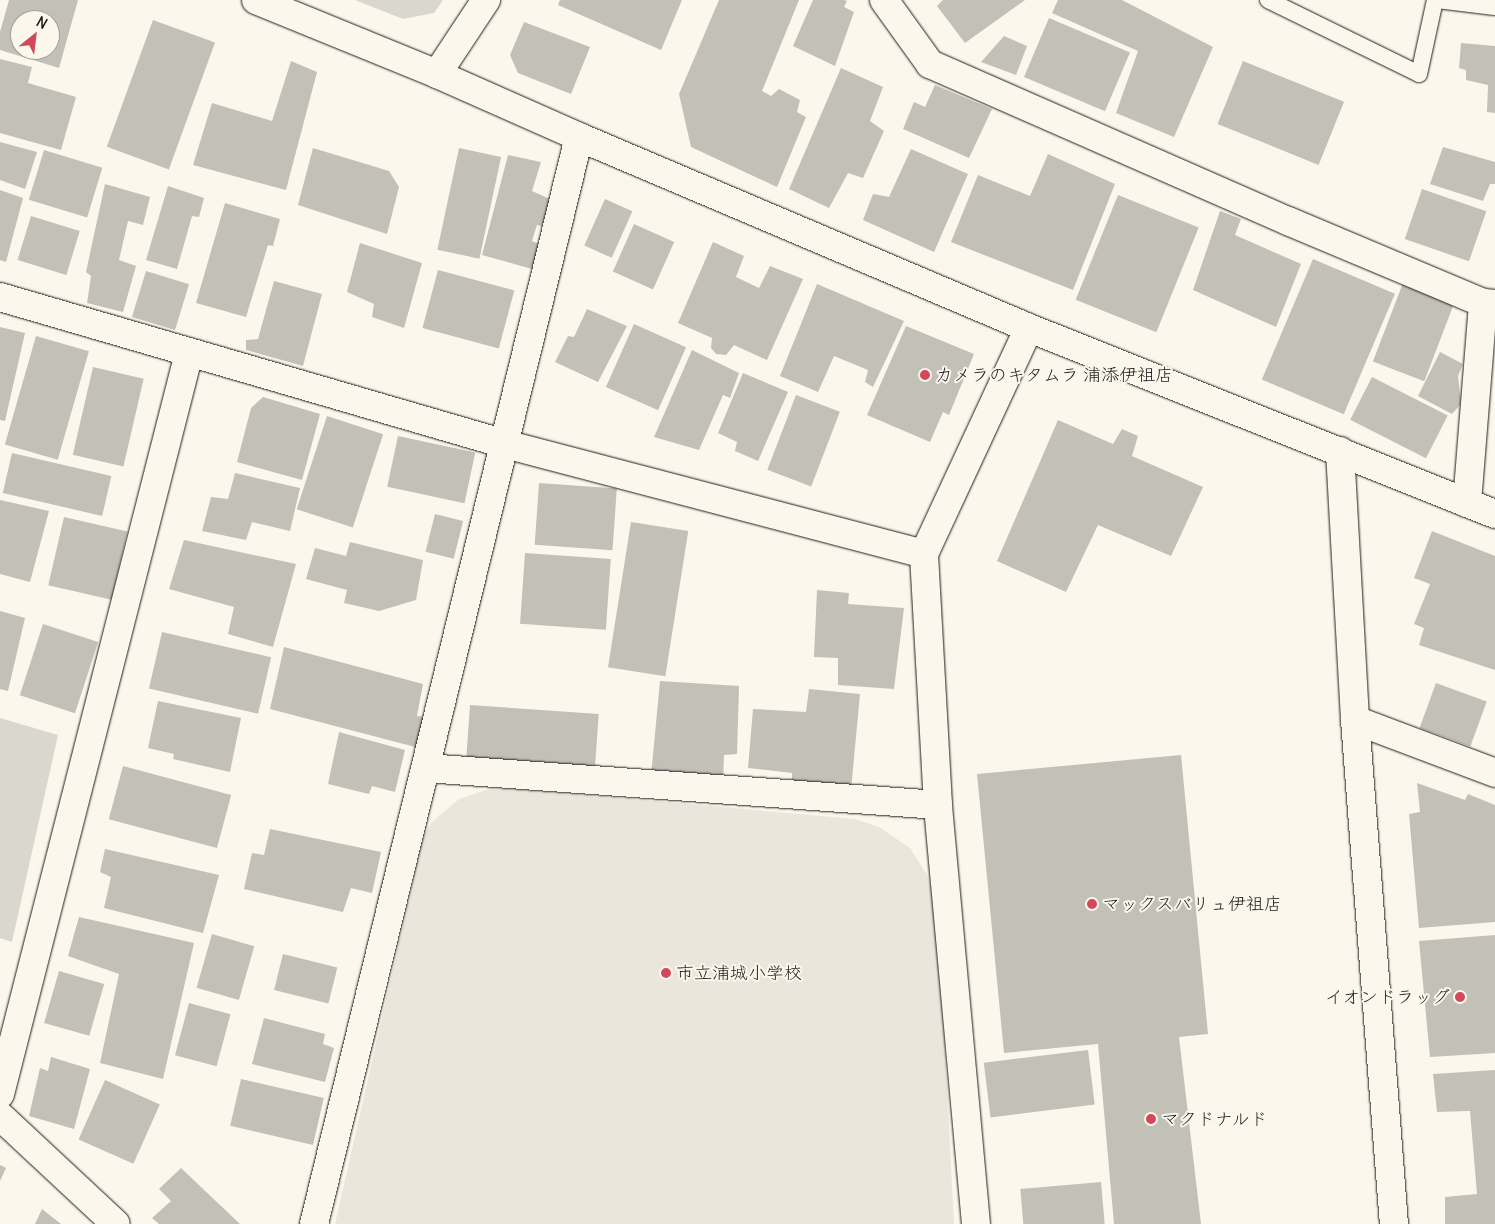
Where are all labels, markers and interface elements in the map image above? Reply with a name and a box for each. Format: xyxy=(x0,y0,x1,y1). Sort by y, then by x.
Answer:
north arrow xyxy=(10,10,60,60)
text: N xyxy=(33,13,50,33)
place label: カメラのキタムラ 浦添伊祖店 xyxy=(935,364,1173,386)
marker: カメラのキタムラ 浦添伊祖店 xyxy=(919,369,931,381)
place label: マックスバリュ伊祖店 xyxy=(1102,893,1282,915)
marker: マックスバリュ伊祖店 xyxy=(1086,898,1098,910)
place label: 市立浦城小学校 xyxy=(676,962,802,984)
marker: 市立浦城小学校 xyxy=(660,967,672,979)
place label: イオンドラッグ xyxy=(1324,986,1450,1008)
marker: イオンドラッグ xyxy=(1454,991,1466,1003)
place label: マクドナルド xyxy=(1161,1108,1269,1130)
marker: マクドナルド xyxy=(1145,1113,1157,1125)

